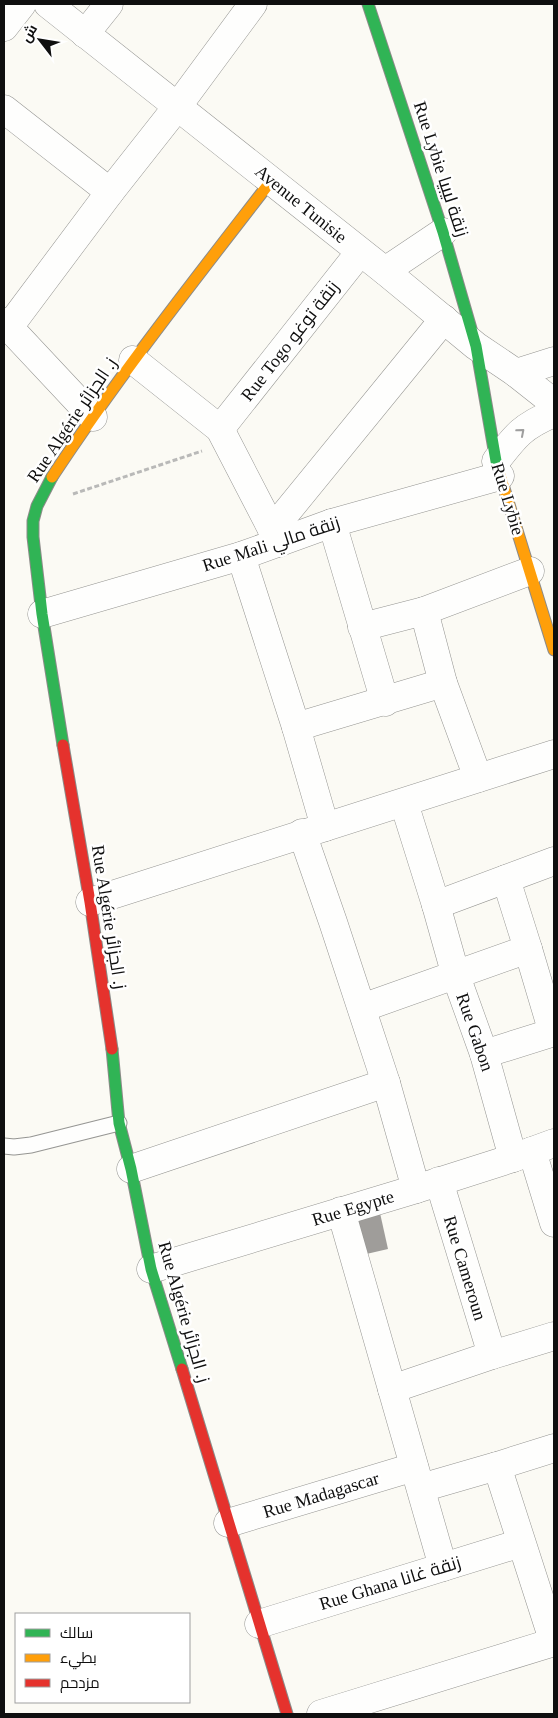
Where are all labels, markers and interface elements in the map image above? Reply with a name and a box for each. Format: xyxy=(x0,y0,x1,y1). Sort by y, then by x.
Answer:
north arrow xyxy=(15,15,65,65)
text: ش xyxy=(17,21,41,46)
street label: Rue Lybie زنقة ليبيا xyxy=(409,99,472,239)
street label: Avenue Tunisie xyxy=(251,161,351,247)
street label: Rue Togo زنقة توغو xyxy=(237,277,344,406)
street label: Rue Algérie ز. الجزائر xyxy=(23,354,122,487)
one-way arrow xyxy=(515,429,524,438)
street label: Rue Lybie xyxy=(488,460,528,538)
street label: Rue Mali زنقة مالي xyxy=(200,512,343,579)
street label: Rue Algérie ز. الجزائر xyxy=(87,843,130,991)
street label: Rue Gabon xyxy=(452,990,498,1074)
street label: Rue Egypte xyxy=(310,1186,396,1230)
street label: Rue Cameroun xyxy=(440,1213,490,1323)
street label: Rue Algérie ز. الجزائر xyxy=(153,1239,214,1385)
street label: Rue Madagascar xyxy=(260,1468,382,1522)
street label: Rue Ghana زنقة غانا xyxy=(317,1552,464,1615)
legend xyxy=(15,1613,190,1703)
text: سالك xyxy=(60,1625,93,1641)
text: بطيء xyxy=(60,1650,97,1670)
text: مزدحم xyxy=(60,1675,100,1693)

